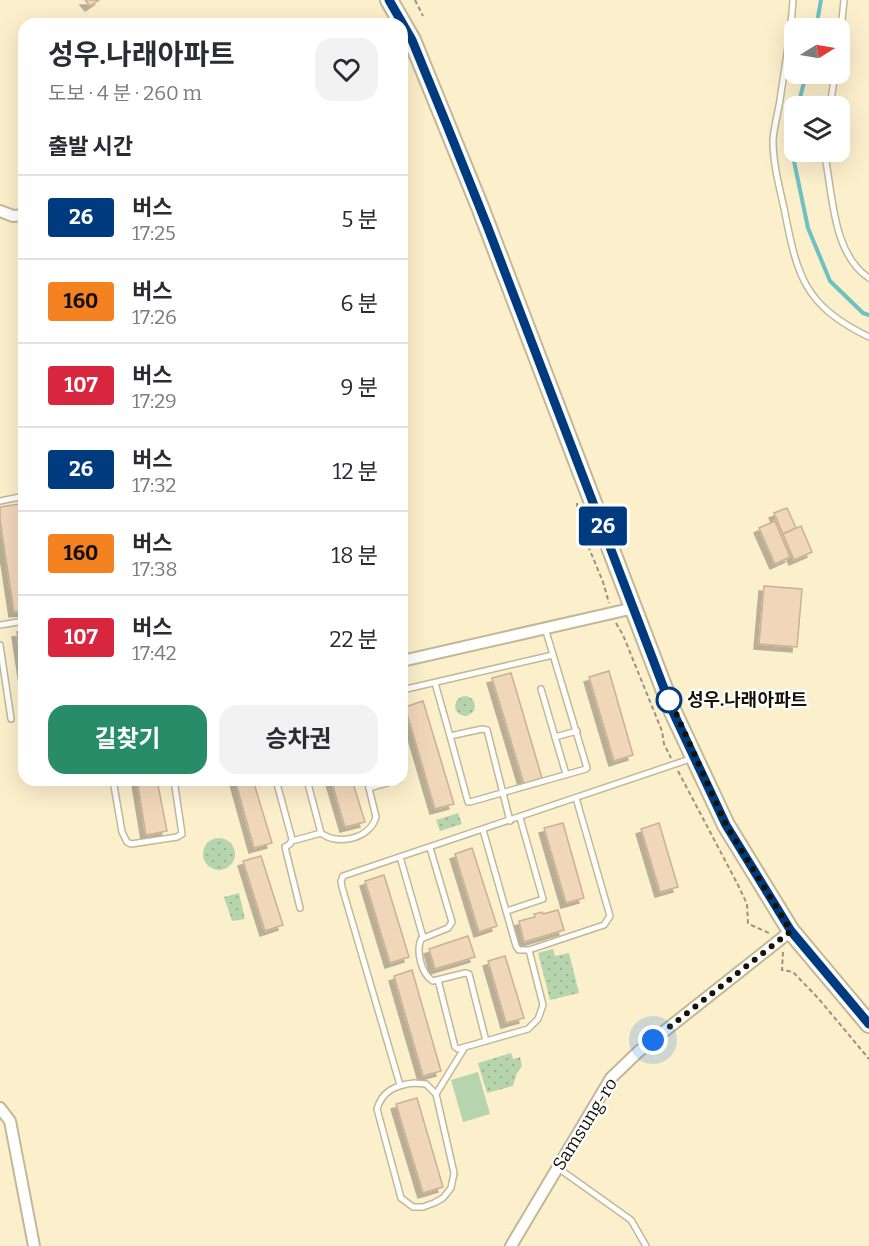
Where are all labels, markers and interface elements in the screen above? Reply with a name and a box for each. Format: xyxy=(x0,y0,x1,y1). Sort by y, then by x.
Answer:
north arrow xyxy=(784,18,850,84)
map controls xyxy=(784,18,850,162)
text: 성우.나래아파트 xyxy=(48,38,235,71)
button: heart xyxy=(315,38,378,101)
text: 도보 · 4 분 · 260 m xyxy=(48,81,202,105)
button: layers xyxy=(784,96,850,162)
text: 출발 시간 xyxy=(48,133,133,160)
text: 버스 xyxy=(132,194,172,221)
text: 26 xyxy=(69,204,93,230)
text: 5 분 xyxy=(342,206,378,233)
text: 17:25 xyxy=(132,221,176,245)
text: 버스 xyxy=(132,278,172,305)
text: 160 xyxy=(64,288,98,314)
text: 6 분 xyxy=(340,290,378,317)
text: 17:26 xyxy=(132,305,177,329)
text: 버스 xyxy=(132,362,172,389)
text: 107 xyxy=(64,372,98,398)
text: 9 분 xyxy=(340,374,378,401)
text: 17:29 xyxy=(132,389,177,413)
text: 버스 xyxy=(132,446,172,473)
text: 26 xyxy=(69,456,93,482)
text: 12 분 xyxy=(332,458,378,485)
text: 17:32 xyxy=(132,473,176,497)
line badge: 26 xyxy=(576,506,630,546)
text: 26 xyxy=(591,513,615,539)
text: 버스 xyxy=(132,530,172,557)
text: 160 xyxy=(64,540,98,566)
text: 18 분 xyxy=(331,542,378,569)
text: 17:38 xyxy=(132,557,178,581)
text: 버스 xyxy=(132,614,172,641)
text: 107 xyxy=(64,624,98,650)
text: 22 분 xyxy=(329,626,378,653)
text: 17:42 xyxy=(132,641,177,665)
marker: 성우.나래아파트 xyxy=(656,687,682,713)
place label: 성우.나래아파트 xyxy=(687,689,807,711)
button: 길찾기 xyxy=(48,705,207,774)
button: 승차권 xyxy=(219,705,378,774)
your location xyxy=(638,1025,668,1055)
street label: Samsung-ro xyxy=(548,1074,622,1174)

